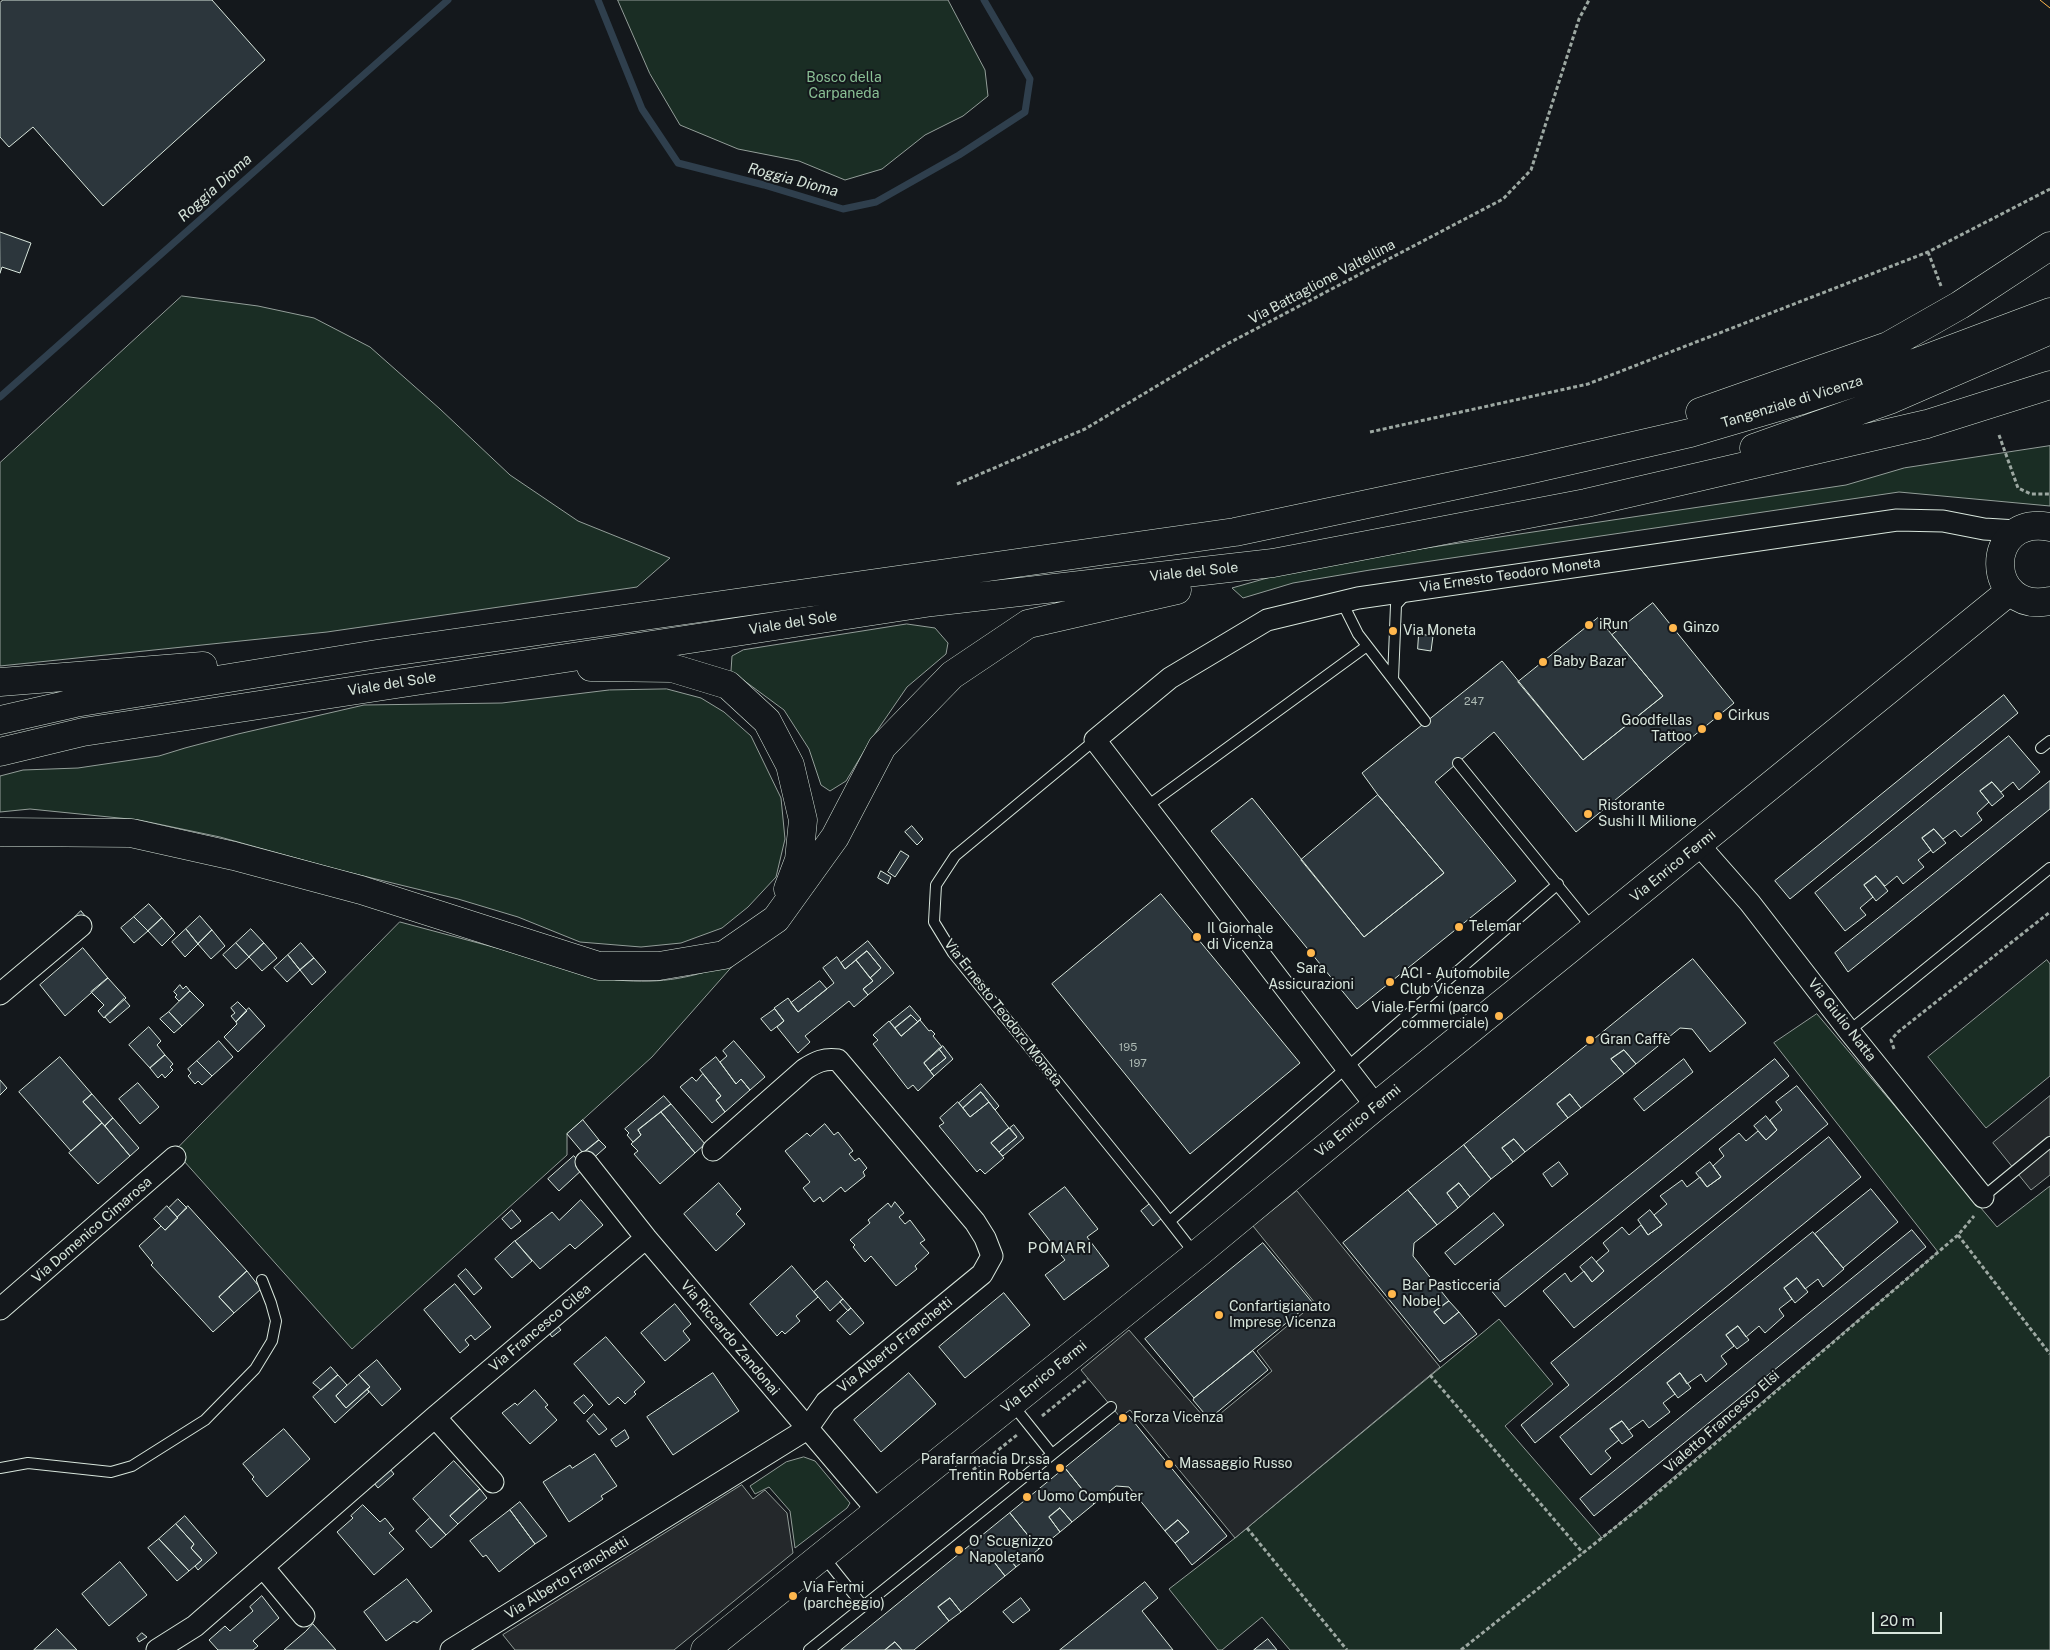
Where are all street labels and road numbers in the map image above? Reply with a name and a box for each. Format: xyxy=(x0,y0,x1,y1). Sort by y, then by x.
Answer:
street label: Via Battaglione Valtellina xyxy=(1246,236,1398,328)
street label: Tangenziale di Vicenza xyxy=(1719,372,1865,432)
street label: Via Ernesto Teodoro Moneta xyxy=(1418,554,1602,596)
street label: Viale del Sole xyxy=(1149,559,1239,585)
street label: Viale del Sole xyxy=(748,608,838,638)
street label: Viale del Sole xyxy=(347,669,437,699)
street label: Via Enrico Fermi xyxy=(1627,826,1719,906)
street label: Via Ernesto Teodoro Moneta xyxy=(940,936,1066,1090)
street label: Via Giulio Natta xyxy=(1804,975,1880,1065)
street label: Via Enrico Fermi xyxy=(1312,1081,1404,1161)
street label: Via Domenico Cimarosa xyxy=(29,1173,155,1287)
street label: Via Riccardo Zandonai xyxy=(677,1277,783,1399)
street label: Via Francesco Cilea xyxy=(486,1281,594,1375)
street label: Via Alberto Franchetti xyxy=(834,1294,956,1396)
street label: Via Enrico Fermi xyxy=(998,1337,1090,1417)
street label: Vialetto Francesco Elsi xyxy=(1661,1367,1783,1477)
street label: Via Alberto Franchetti xyxy=(502,1533,632,1623)

